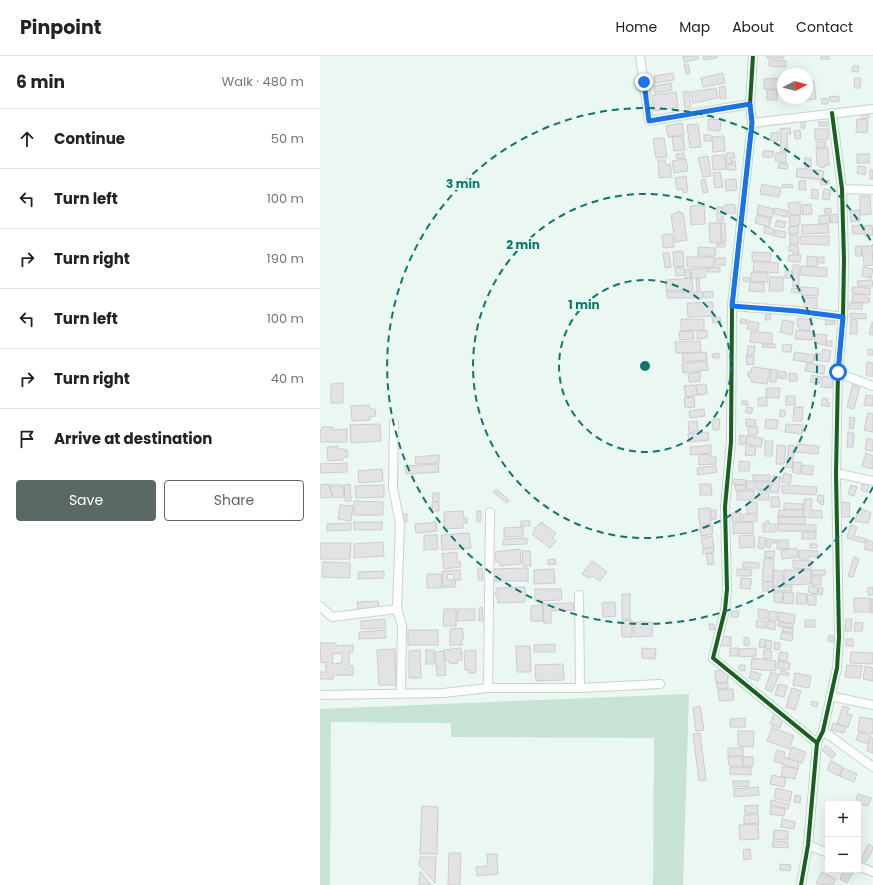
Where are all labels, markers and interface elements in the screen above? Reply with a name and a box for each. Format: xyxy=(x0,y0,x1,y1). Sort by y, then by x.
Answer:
text: Pinpoint xyxy=(20,14,101,41)
text: Home xyxy=(615,17,657,37)
text: Map xyxy=(679,17,710,37)
text: About xyxy=(732,17,774,37)
text: Contact xyxy=(796,17,853,37)
north arrow xyxy=(777,68,813,104)
text: 6 min xyxy=(16,70,65,94)
text: Walk · 480 m xyxy=(222,72,304,91)
route end xyxy=(635,73,653,91)
icon: ahead xyxy=(16,128,38,150)
text: Continue xyxy=(54,128,125,149)
text: 50 m xyxy=(271,129,304,148)
text: 3 min xyxy=(446,175,480,192)
icon: left xyxy=(16,188,38,210)
text: Turn left xyxy=(54,188,118,209)
text: 100 m xyxy=(267,189,304,208)
text: 2 min xyxy=(506,236,540,253)
icon: right xyxy=(16,248,38,270)
text: Turn right xyxy=(54,248,130,269)
text: 190 m xyxy=(267,249,304,268)
text: 1 min xyxy=(568,296,600,313)
icon: left xyxy=(16,308,38,330)
text: Turn left xyxy=(54,308,118,329)
text: 100 m xyxy=(267,309,304,328)
centre of rings xyxy=(638,359,652,373)
route start xyxy=(829,363,847,381)
icon: right xyxy=(16,368,38,390)
text: Turn right xyxy=(54,368,130,389)
text: 40 m xyxy=(271,369,304,388)
icon: arrive xyxy=(16,428,38,450)
text: Arrive at destination xyxy=(54,428,212,449)
button: Save xyxy=(16,480,156,521)
button: Share xyxy=(164,480,304,521)
map controls xyxy=(825,801,861,873)
button: + xyxy=(825,801,861,837)
button: − xyxy=(825,837,861,873)

